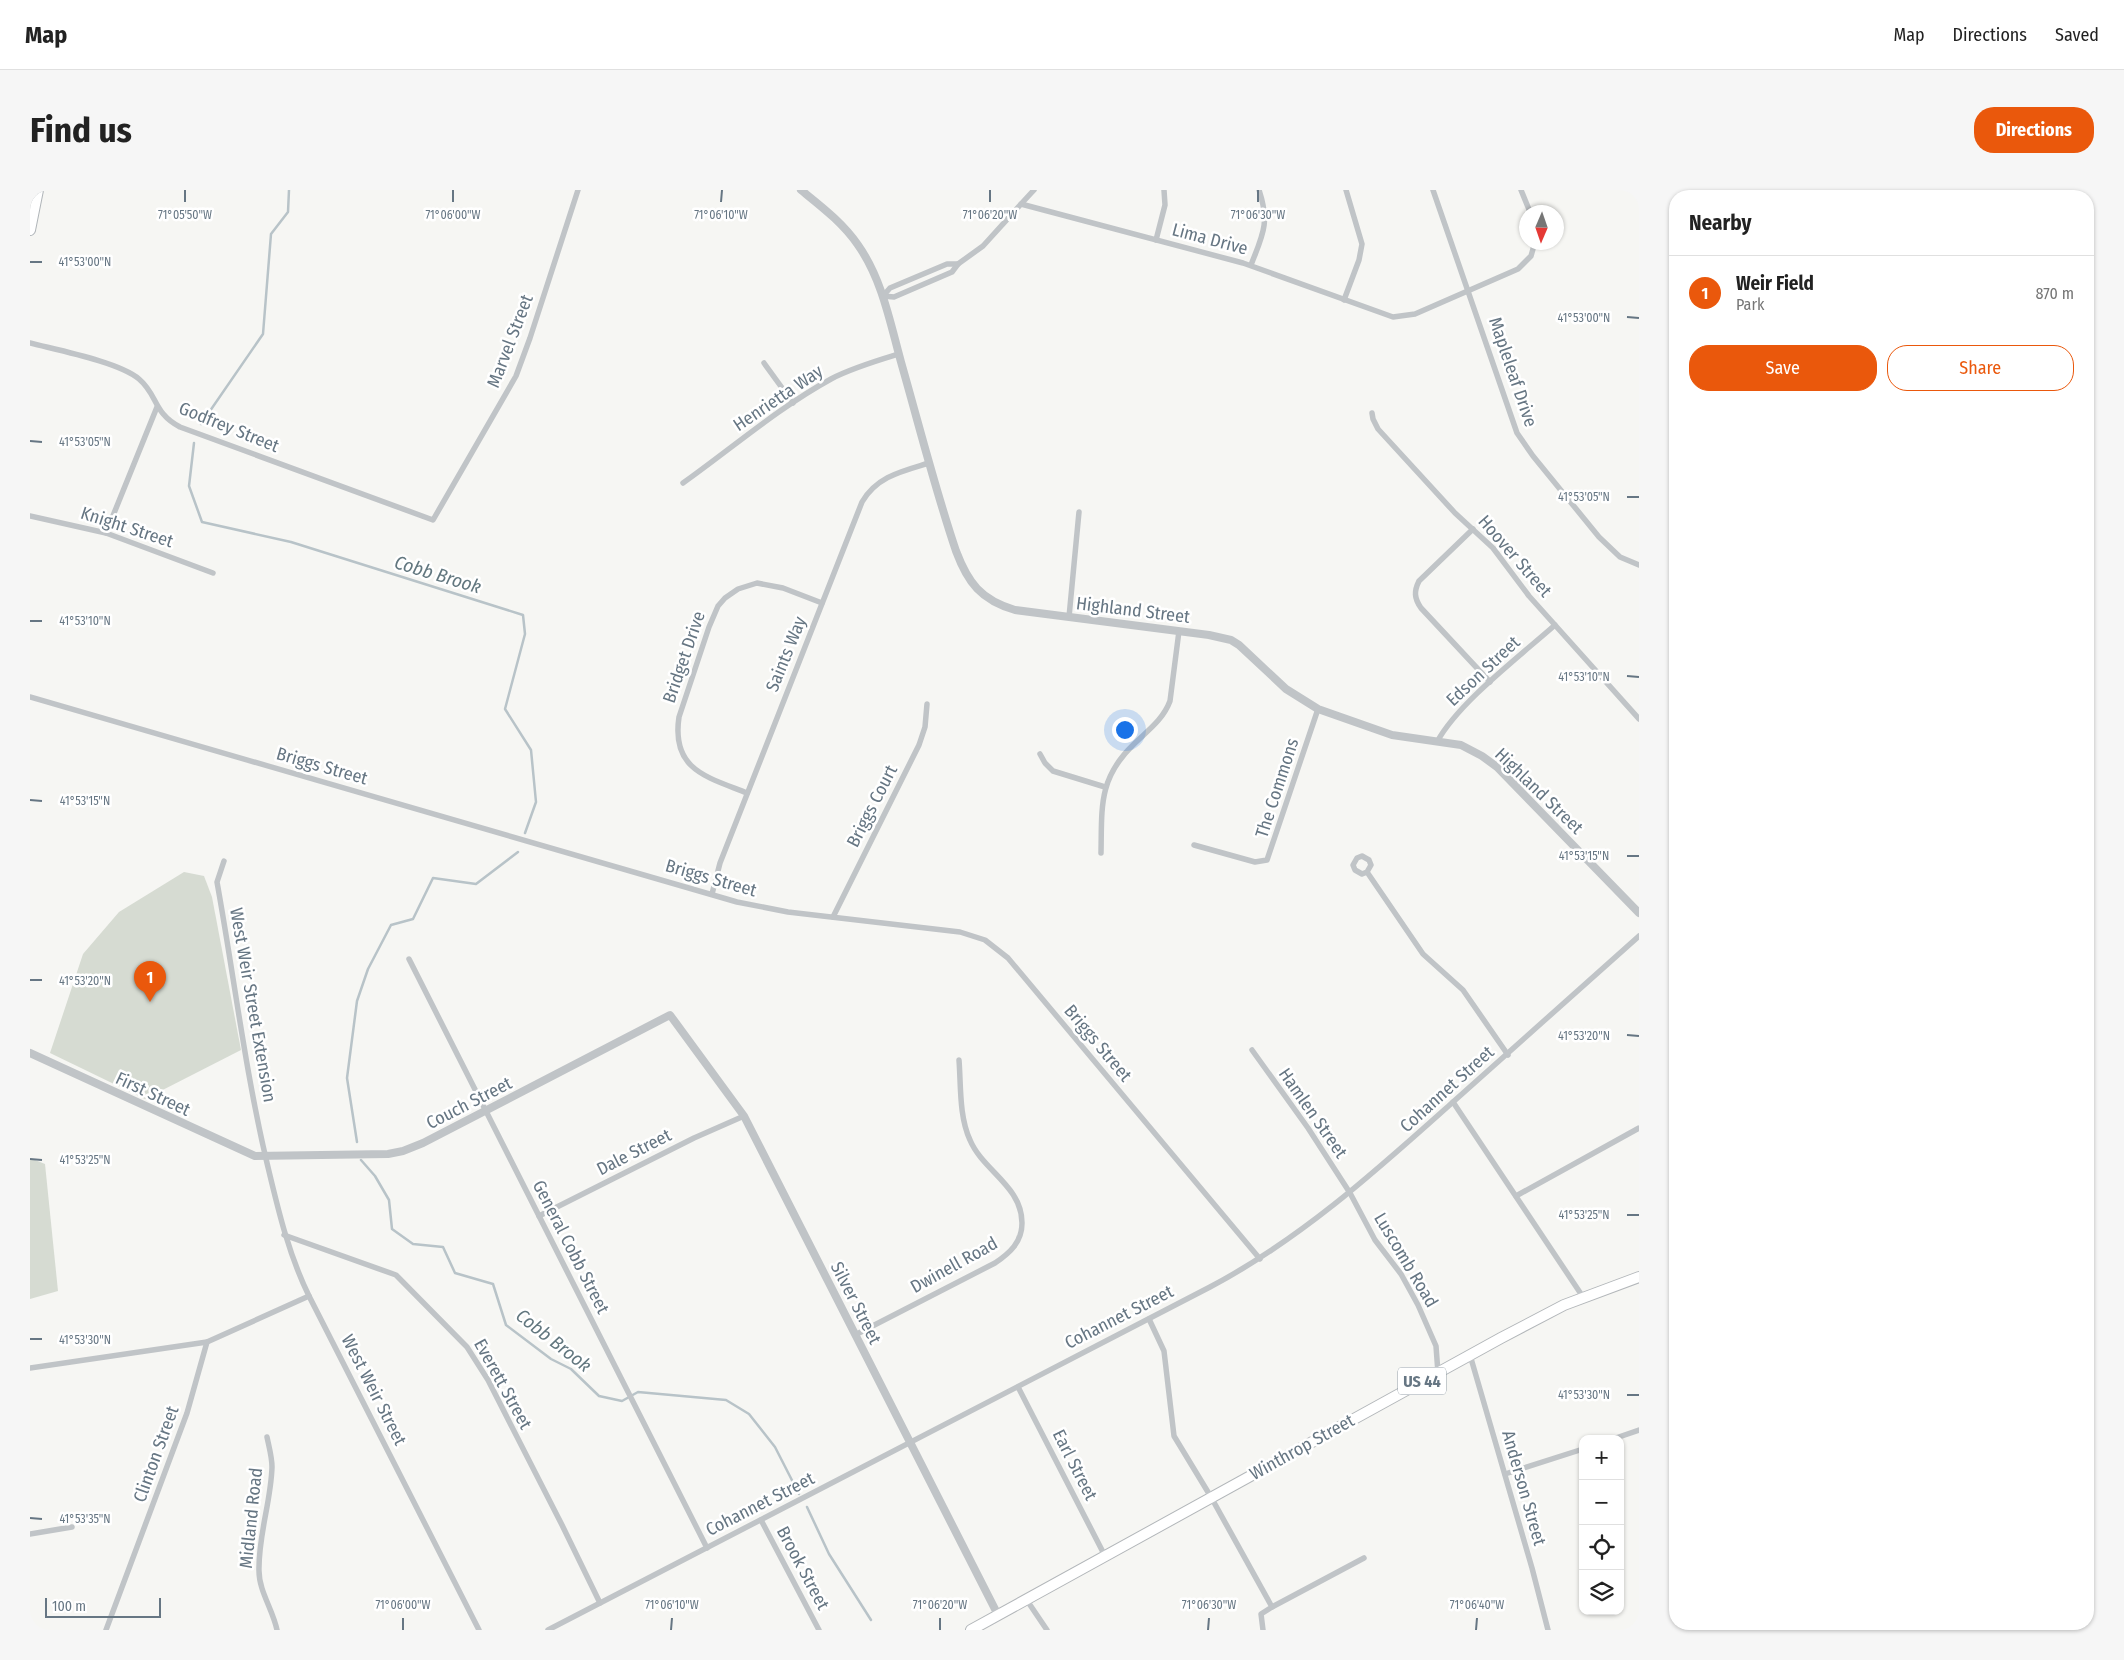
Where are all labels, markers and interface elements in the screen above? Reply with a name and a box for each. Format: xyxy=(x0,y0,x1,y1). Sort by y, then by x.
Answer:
text: Map xyxy=(25,21,67,49)
text: Map xyxy=(1893,24,1925,46)
text: Directions xyxy=(1953,24,2027,46)
text: Saved xyxy=(2055,24,2099,46)
button: Directions xyxy=(1974,107,2094,153)
text: Find us xyxy=(30,109,132,151)
north arrow xyxy=(1519,205,1564,250)
text: 71°05'50"W xyxy=(158,208,212,222)
text: 71°06'00"W xyxy=(425,208,481,222)
text: 71°06'10"W xyxy=(694,208,748,222)
text: 71°06'20"W xyxy=(963,208,1017,222)
text: 71°06'30"W xyxy=(1231,208,1285,222)
text: Nearby xyxy=(1689,210,1751,236)
street label: Lima Drive xyxy=(1170,218,1250,260)
text: 41°53'00"N xyxy=(59,255,111,269)
text: Weir Field xyxy=(1736,272,1814,295)
text: 1 xyxy=(1702,284,1708,303)
text: 870 m xyxy=(2036,284,2074,303)
street label: Marvel Street xyxy=(482,291,538,391)
text: Park xyxy=(1736,295,1764,314)
text: 41°53'00"N xyxy=(1558,311,1610,325)
street label: Mapleleaf Drive xyxy=(1484,314,1542,430)
button: Save xyxy=(1689,345,1877,391)
button: Share xyxy=(1887,345,2074,391)
street label: Henrietta Way xyxy=(729,360,827,436)
street label: Godfrey Street xyxy=(176,397,282,457)
text: 41°53'05"N xyxy=(59,435,111,449)
text: 41°53'05"N xyxy=(1558,490,1610,504)
street label: Knight Street xyxy=(78,502,176,552)
street label: Hoover Street xyxy=(1473,511,1557,602)
water label: Cobb Brook xyxy=(392,550,484,599)
street label: Highland Street xyxy=(1075,592,1191,628)
street label: Bridget Drive xyxy=(658,608,710,706)
street label: Saints Way xyxy=(761,613,811,695)
text: 41°53'10"N xyxy=(59,614,111,628)
street label: Edson Street xyxy=(1442,631,1525,711)
text: 41°53'10"N xyxy=(1558,670,1610,684)
your location xyxy=(1112,717,1138,743)
street label: The Commons xyxy=(1251,735,1304,841)
street label: Briggs Street xyxy=(274,743,370,790)
street label: Highland Street xyxy=(1490,743,1588,839)
street label: Briggs Court xyxy=(842,761,902,851)
text: 41°53'15"N xyxy=(60,794,110,808)
text: 41°53'15"N xyxy=(1559,849,1609,863)
street label: Briggs Street xyxy=(663,855,759,902)
street label: West Weir Street Extension xyxy=(225,906,281,1104)
pin: 1 xyxy=(134,961,166,1002)
text: 41°53'20"N xyxy=(59,974,111,988)
street label: Briggs Street xyxy=(1059,1000,1137,1086)
text: 41°53'20"N xyxy=(1558,1029,1610,1043)
street label: Cohannet Street xyxy=(1395,1041,1499,1137)
street label: Hamlen Street xyxy=(1274,1064,1352,1162)
street label: First Street xyxy=(112,1067,194,1121)
street label: Couch Street xyxy=(422,1072,516,1134)
street label: Dale Street xyxy=(593,1124,675,1180)
text: 41°53'25"N xyxy=(60,1153,111,1167)
street label: General Cobb Street xyxy=(528,1177,614,1318)
text: 41°53'25"N xyxy=(1559,1208,1610,1222)
street label: Luscomb Road xyxy=(1369,1209,1443,1311)
street label: Dwinell Road xyxy=(907,1232,1001,1298)
street label: Silver Street xyxy=(826,1258,886,1348)
street label: Cohannet Street xyxy=(1061,1280,1177,1354)
water label: Cobb Brook xyxy=(511,1304,596,1377)
street label: West Weir Street xyxy=(337,1331,411,1449)
text: 41°53'30"N xyxy=(59,1333,111,1347)
street label: Everett Street xyxy=(469,1335,537,1433)
road number: US 44 xyxy=(1398,1368,1446,1394)
text: 41°53'30"N xyxy=(1558,1388,1610,1402)
street label: Clinton Street xyxy=(128,1403,184,1505)
street label: Winthrop Street xyxy=(1246,1409,1358,1485)
street label: Earl Street xyxy=(1048,1426,1102,1504)
street label: Anderson Street xyxy=(1497,1428,1551,1548)
map controls xyxy=(1579,1435,1624,1615)
button: + xyxy=(1579,1435,1624,1480)
street label: Midland Road xyxy=(235,1467,267,1569)
street label: Cohannet Street xyxy=(702,1467,818,1541)
button: − xyxy=(1579,1480,1624,1525)
text: 41°53'35"N xyxy=(59,1512,111,1526)
street label: Brook Street xyxy=(772,1522,834,1614)
button: locate xyxy=(1579,1525,1624,1570)
button: layers xyxy=(1579,1570,1624,1615)
scale bar xyxy=(45,1595,161,1618)
text: 100 m xyxy=(52,1598,86,1615)
text: 71°06'00"W xyxy=(375,1598,431,1612)
text: 71°06'10"W xyxy=(645,1598,699,1612)
text: 71°06'20"W xyxy=(913,1598,967,1612)
text: 71°06'30"W xyxy=(1182,1598,1236,1612)
text: 71°06'40"W xyxy=(1450,1598,1504,1612)

